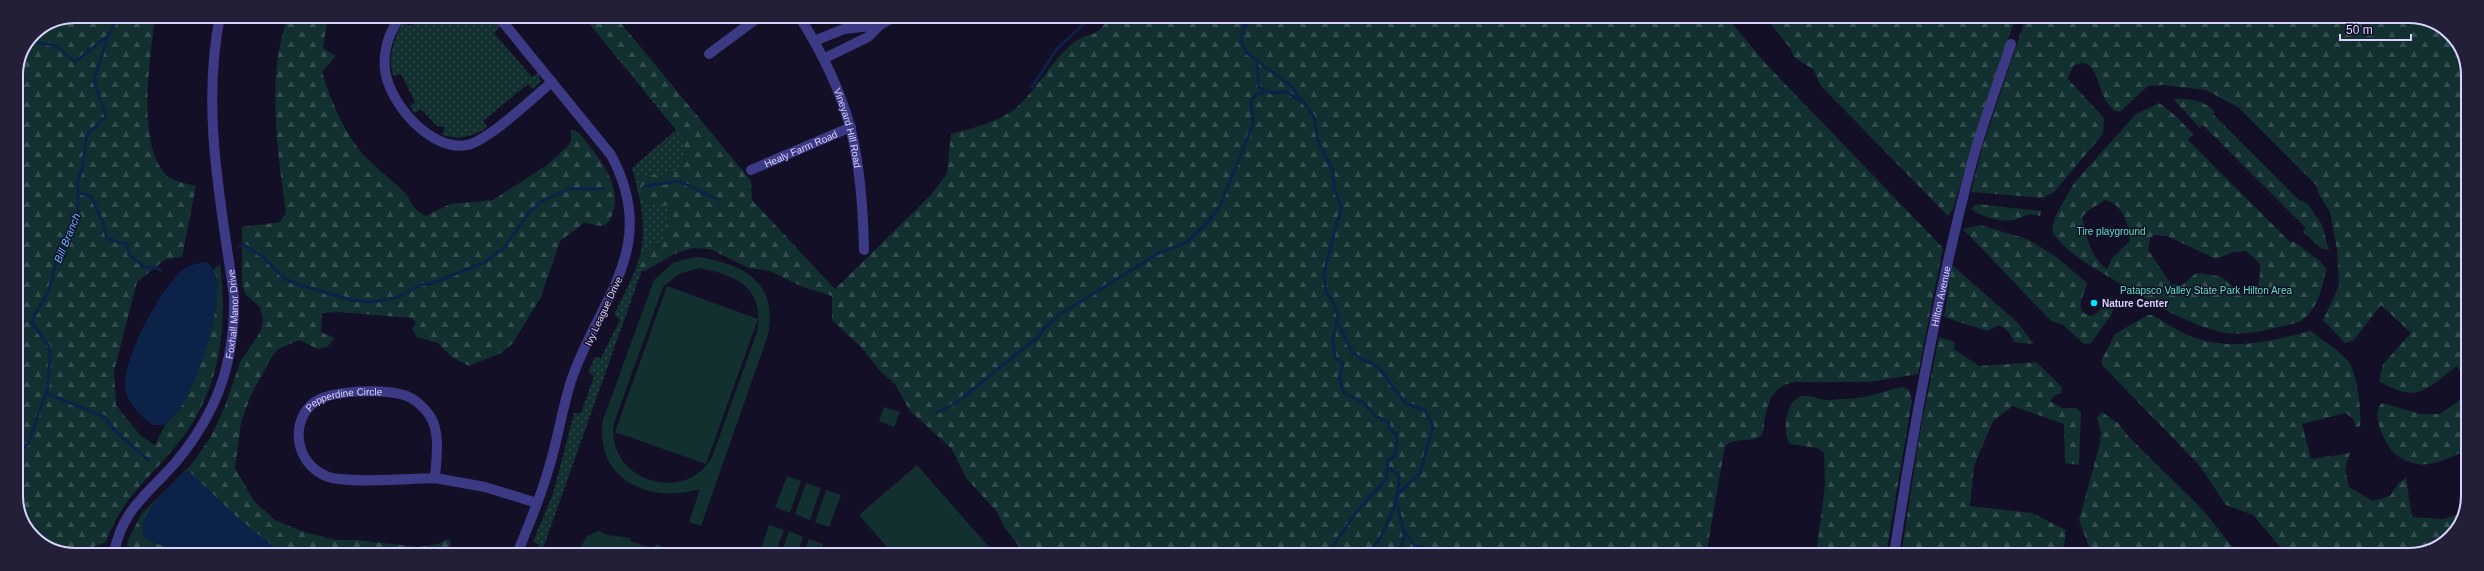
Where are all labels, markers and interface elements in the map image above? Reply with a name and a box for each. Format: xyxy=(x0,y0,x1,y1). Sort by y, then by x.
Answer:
scale bar xyxy=(2340,16,2411,42)
text: 50 m xyxy=(2346,23,2373,37)
street label: Vineyard Hill Road xyxy=(832,86,863,169)
street label: Healy Farm Road xyxy=(763,129,839,170)
water label: Bill Branch xyxy=(52,211,82,265)
park label: Tire playground xyxy=(2076,226,2146,237)
street label: Hilton Avenue xyxy=(1929,265,1953,328)
street label: Foxhall Manor Drive xyxy=(224,268,240,360)
street label: Ivy League Drive xyxy=(583,274,624,348)
park label: Patapsco Valley State Park Hilton Area xyxy=(2120,285,2292,296)
marker: Nature Center xyxy=(2089,298,2099,308)
place label: Nature Center xyxy=(2102,298,2168,309)
street label: Pepperdine Circle xyxy=(303,386,383,413)

